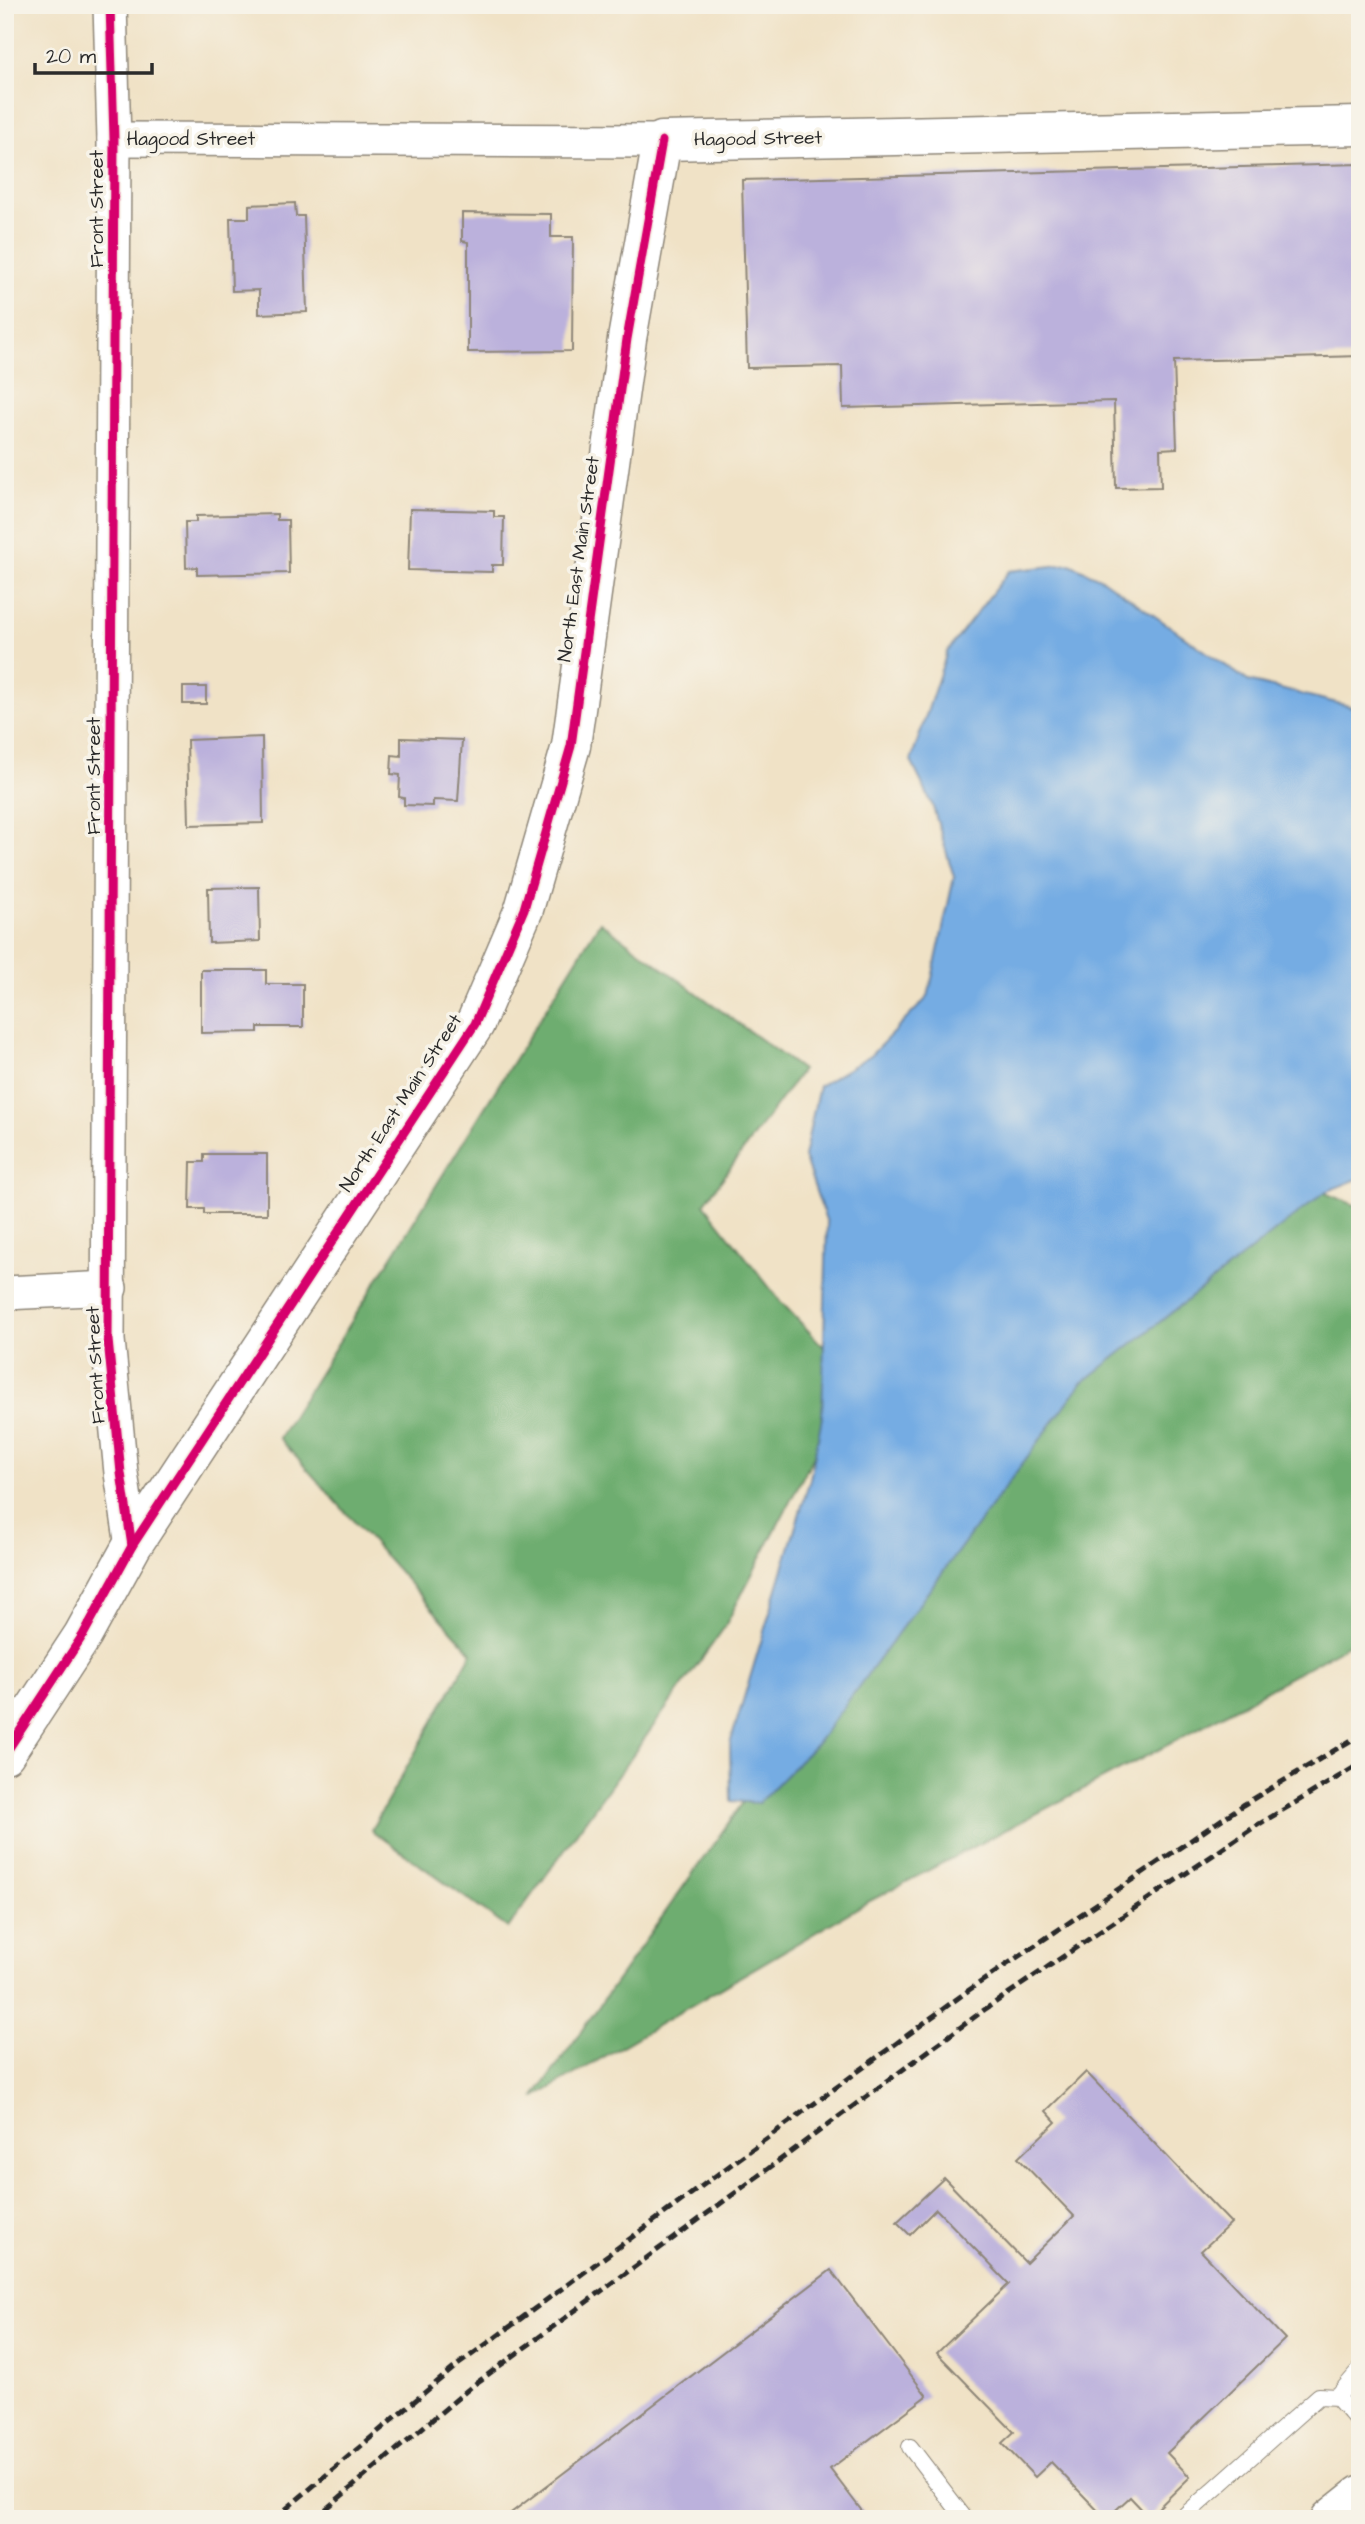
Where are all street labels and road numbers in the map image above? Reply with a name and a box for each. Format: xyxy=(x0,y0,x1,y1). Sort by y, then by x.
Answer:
street label: Hagood Street xyxy=(694,124,823,155)
street label: Hagood Street xyxy=(127,126,255,154)
street label: Front Street xyxy=(84,150,111,268)
street label: North East Main Street xyxy=(551,454,607,664)
street label: Front Street xyxy=(81,717,108,835)
street label: North East Main Street xyxy=(333,1008,469,1197)
street label: Front Street xyxy=(79,1305,113,1424)

